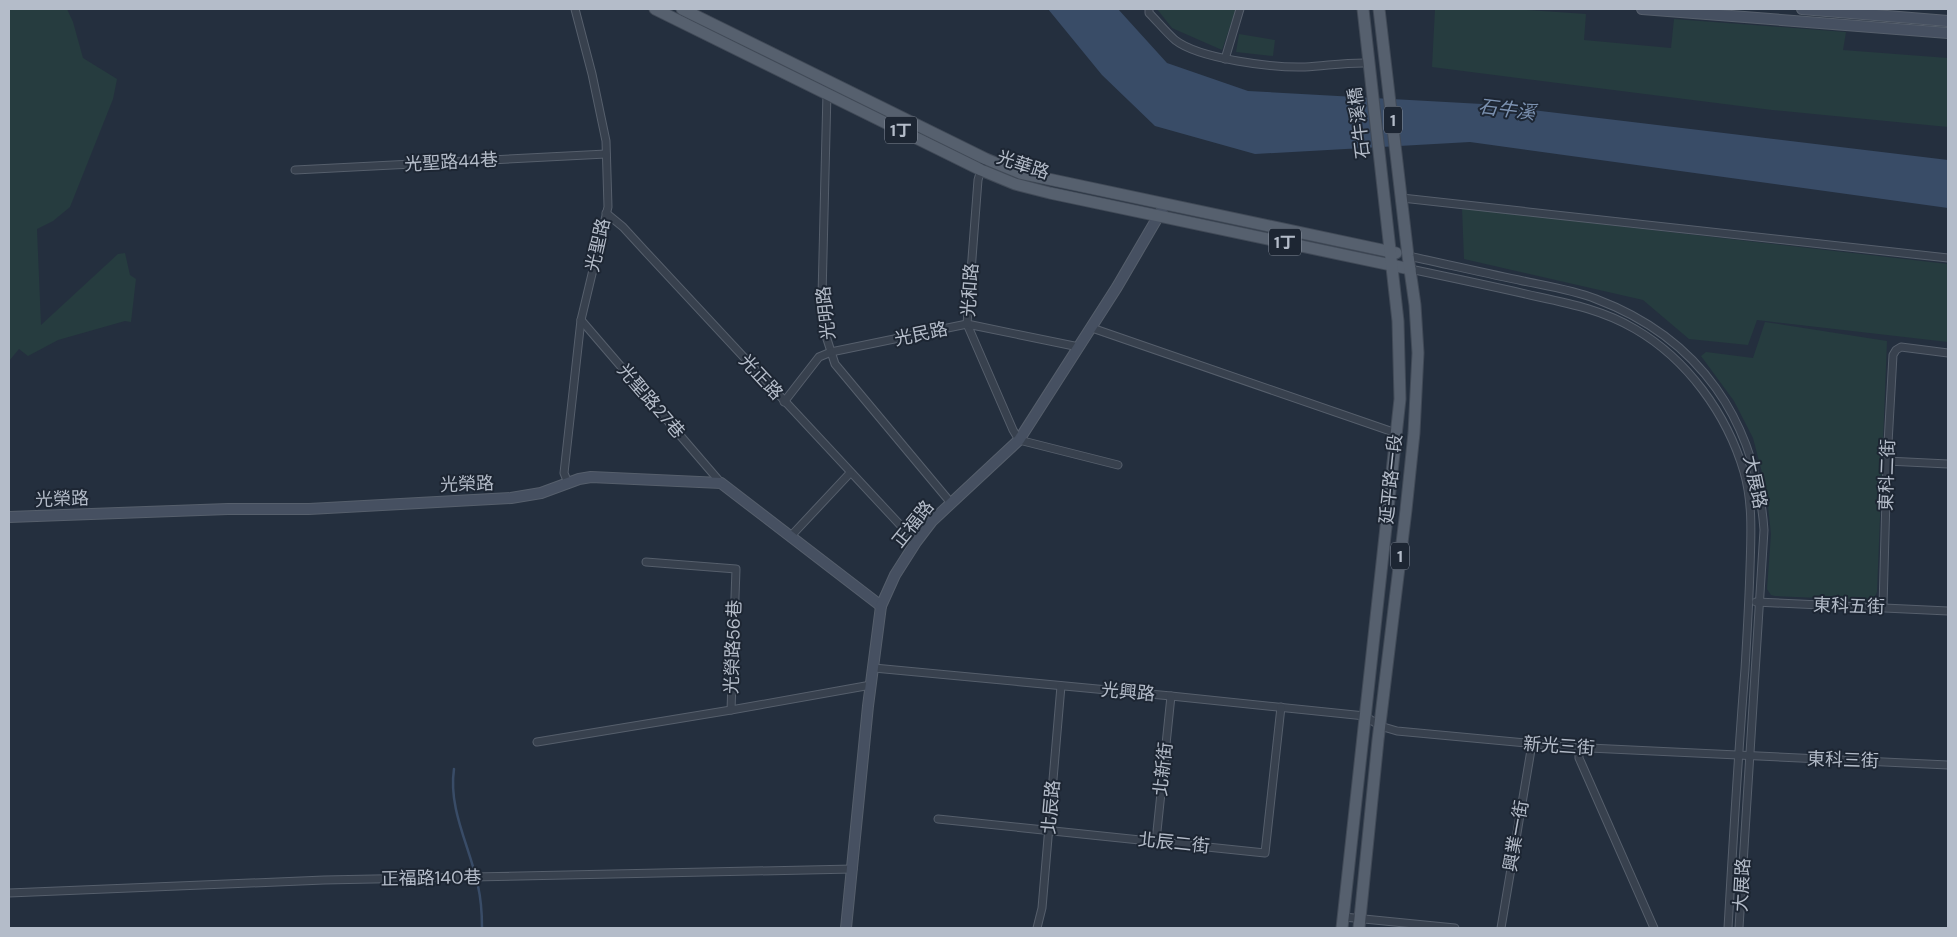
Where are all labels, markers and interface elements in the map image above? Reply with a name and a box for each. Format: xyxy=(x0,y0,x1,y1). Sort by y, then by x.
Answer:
street label: 石牛溪橋 xyxy=(1343,86,1375,160)
water label: 石牛溪 xyxy=(1477,94,1540,126)
road number: 1 xyxy=(1384,106,1402,134)
road number: 1丁 xyxy=(885,116,917,144)
street label: 光華路 xyxy=(994,145,1052,185)
street label: 光聖路44巷 xyxy=(404,148,498,176)
street label: 光聖路 xyxy=(580,216,616,274)
road number: 1丁 xyxy=(1269,228,1301,256)
street label: 光和路 xyxy=(956,262,984,318)
street label: 光明路 xyxy=(811,285,841,341)
street label: 光民路 xyxy=(892,317,950,351)
street label: 光正路 xyxy=(734,349,788,405)
street label: 光聖路27巷 xyxy=(612,359,690,443)
street label: 延平路一段 xyxy=(1374,433,1408,525)
street label: 東科二街 xyxy=(1874,439,1900,511)
street label: 大展路 xyxy=(1738,453,1772,511)
street label: 光榮路 xyxy=(440,471,494,497)
street label: 光榮路 xyxy=(35,486,89,512)
street label: 正福路 xyxy=(887,495,939,553)
road number: 1 xyxy=(1391,542,1409,570)
street label: 東科五街 xyxy=(1813,593,1885,619)
street label: 光榮路56巷 xyxy=(719,599,747,695)
street label: 光興路 xyxy=(1100,678,1156,706)
street label: 新光三街 xyxy=(1522,732,1596,760)
street label: 北新街 xyxy=(1148,741,1178,797)
street label: 東科三街 xyxy=(1807,747,1879,773)
street label: 北辰路 xyxy=(1037,779,1065,835)
street label: 興業一街 xyxy=(1498,798,1534,874)
street label: 北辰二街 xyxy=(1137,827,1211,859)
street label: 大展路 xyxy=(1729,857,1755,913)
street label: 正福路140巷 xyxy=(380,865,482,891)

